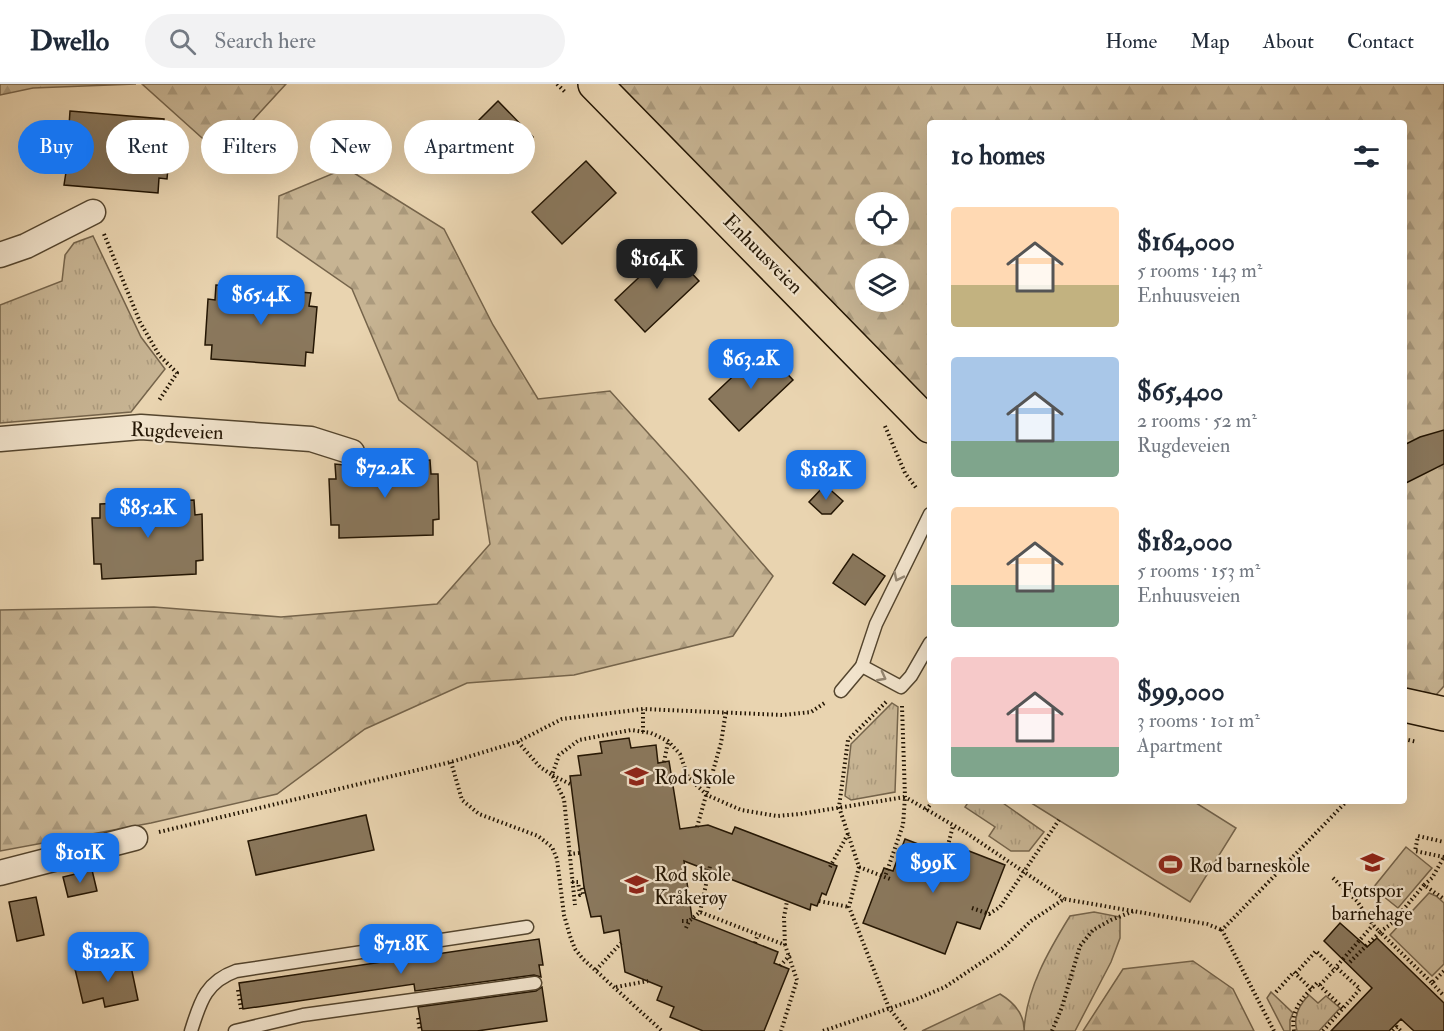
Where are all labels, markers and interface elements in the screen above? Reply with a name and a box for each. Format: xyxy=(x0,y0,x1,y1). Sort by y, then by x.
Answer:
search box xyxy=(145,14,565,68)
text: Dwello xyxy=(30,24,109,59)
icon: search xyxy=(166,25,199,58)
text: Search here xyxy=(214,27,316,55)
text: Home xyxy=(1105,28,1157,55)
text: Map xyxy=(1190,28,1230,55)
text: About xyxy=(1263,28,1314,55)
text: Contact xyxy=(1347,28,1414,55)
chip: Buy xyxy=(18,120,94,174)
chip: Rent xyxy=(106,120,189,174)
chip: Filters xyxy=(201,120,298,174)
chip: New xyxy=(310,120,392,174)
chip: Apartment xyxy=(404,120,535,174)
text: 10 homes xyxy=(951,140,1045,172)
icon: filters xyxy=(1350,140,1383,173)
map controls xyxy=(855,192,909,312)
button: locate xyxy=(855,192,909,246)
street label: Enhuusveien xyxy=(718,209,808,299)
text: $164,000 xyxy=(1137,226,1235,258)
icon: home xyxy=(999,231,1071,303)
pin: $164K xyxy=(615,239,699,290)
text: $164K xyxy=(630,246,684,271)
button: layers xyxy=(855,258,909,312)
text: 5 rooms · 143 m² xyxy=(1137,258,1262,283)
pin: $65.4K xyxy=(212,275,310,326)
text: $65.4K xyxy=(232,282,290,307)
text: Enhuusveien xyxy=(1137,283,1240,308)
pin: $63.2K xyxy=(702,339,800,390)
text: $63.2K xyxy=(722,346,780,371)
text: $65,400 xyxy=(1137,376,1223,408)
icon: home xyxy=(999,381,1071,453)
text: 2 rooms · 52 m² xyxy=(1137,408,1257,433)
street label: Rugdeveien xyxy=(130,417,224,445)
text: Rugdeveien xyxy=(1137,433,1230,458)
pin: $72.2K xyxy=(336,448,434,499)
pin: $182K xyxy=(784,450,868,501)
text: $72.2K xyxy=(356,455,414,480)
text: $182K xyxy=(800,457,852,482)
pin: $85.2K xyxy=(99,488,197,539)
text: $85.2K xyxy=(119,495,177,520)
text: $182,000 xyxy=(1137,526,1233,558)
icon: home xyxy=(999,531,1071,603)
text: 5 rooms · 153 m² xyxy=(1137,558,1260,583)
one-way arrow xyxy=(894,571,906,582)
text: Enhuusveien xyxy=(1137,583,1240,608)
one-way arrow xyxy=(876,670,886,681)
text: $99,000 xyxy=(1137,676,1225,708)
icon: home xyxy=(999,681,1071,753)
text: 3 rooms · 101 m² xyxy=(1137,708,1260,733)
text: Apartment xyxy=(1137,733,1222,758)
school or university icon: Rød Skole xyxy=(623,764,649,790)
place label: Rød Skole xyxy=(654,765,735,790)
pin: $101K xyxy=(38,833,122,884)
text: $101K xyxy=(55,840,105,865)
pin: $99K xyxy=(897,843,969,894)
school or university icon: Fotspor barnehage xyxy=(1359,849,1385,875)
text: $99K xyxy=(910,850,956,875)
sports icon: Rød barneskole xyxy=(1158,852,1184,878)
place label: Rød barneskole xyxy=(1189,853,1310,878)
place label: Rød skole Kråkerøy xyxy=(654,862,731,910)
school or university icon: Rød skole Kråkerøy xyxy=(623,872,649,898)
place label: Fotspor barnehage xyxy=(1331,878,1413,926)
pin: $71.8K xyxy=(352,924,450,975)
text: $71.8K xyxy=(374,931,428,956)
pin: $122K xyxy=(66,932,150,983)
text: $122K xyxy=(82,939,134,964)

